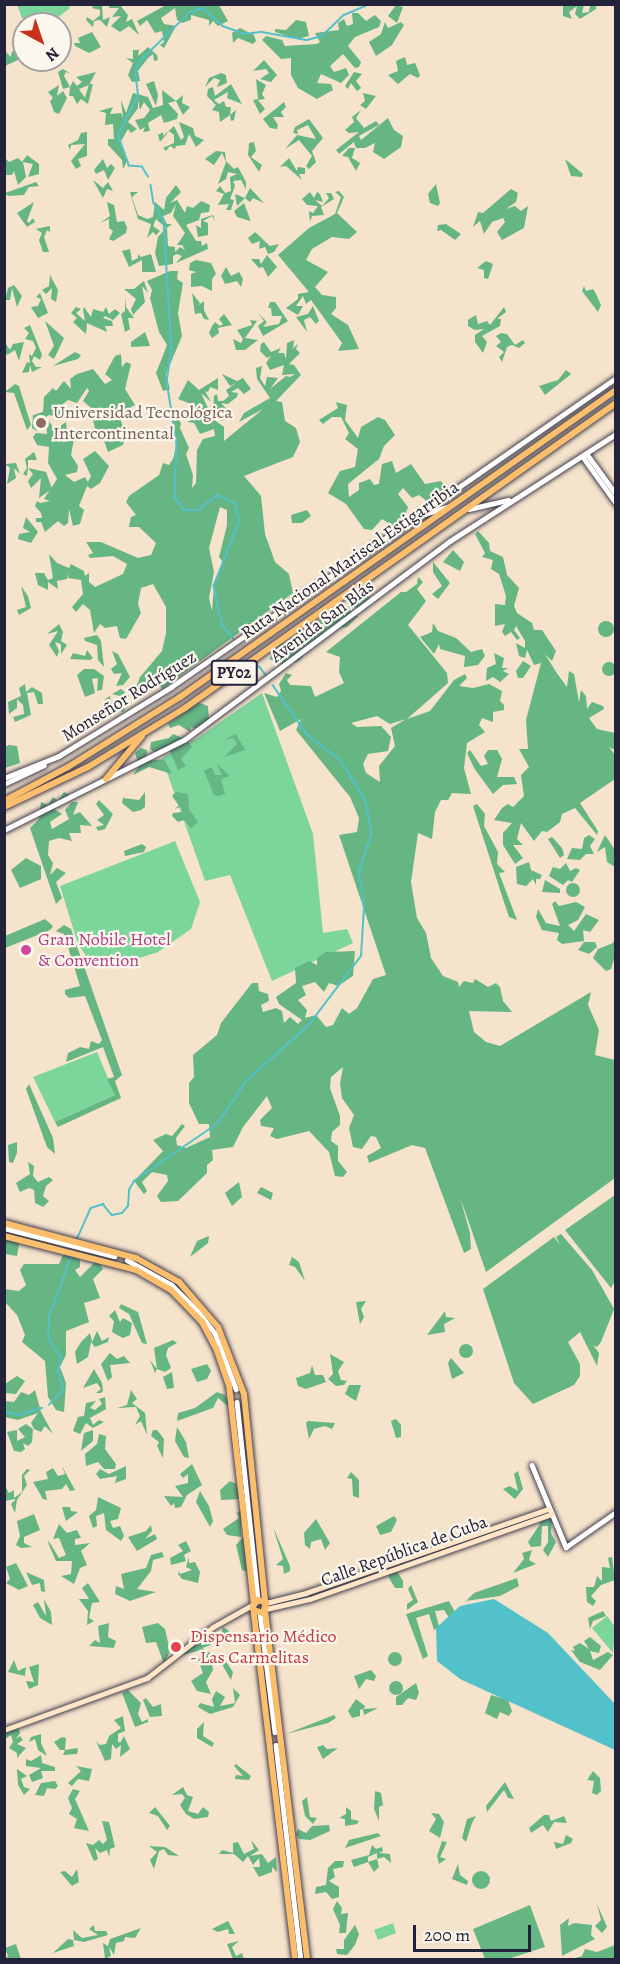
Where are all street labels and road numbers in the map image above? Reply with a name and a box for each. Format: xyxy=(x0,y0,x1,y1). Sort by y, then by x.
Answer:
street label: Ruta Nacional Mariscal Estigarribia xyxy=(237,476,463,644)
street label: Avenida San Blás xyxy=(266,575,378,667)
street label: Monseñor Rodríguez xyxy=(58,646,200,746)
road number: PY02 xyxy=(210,660,258,686)
street label: Calle República de Cuba xyxy=(318,1511,490,1591)

